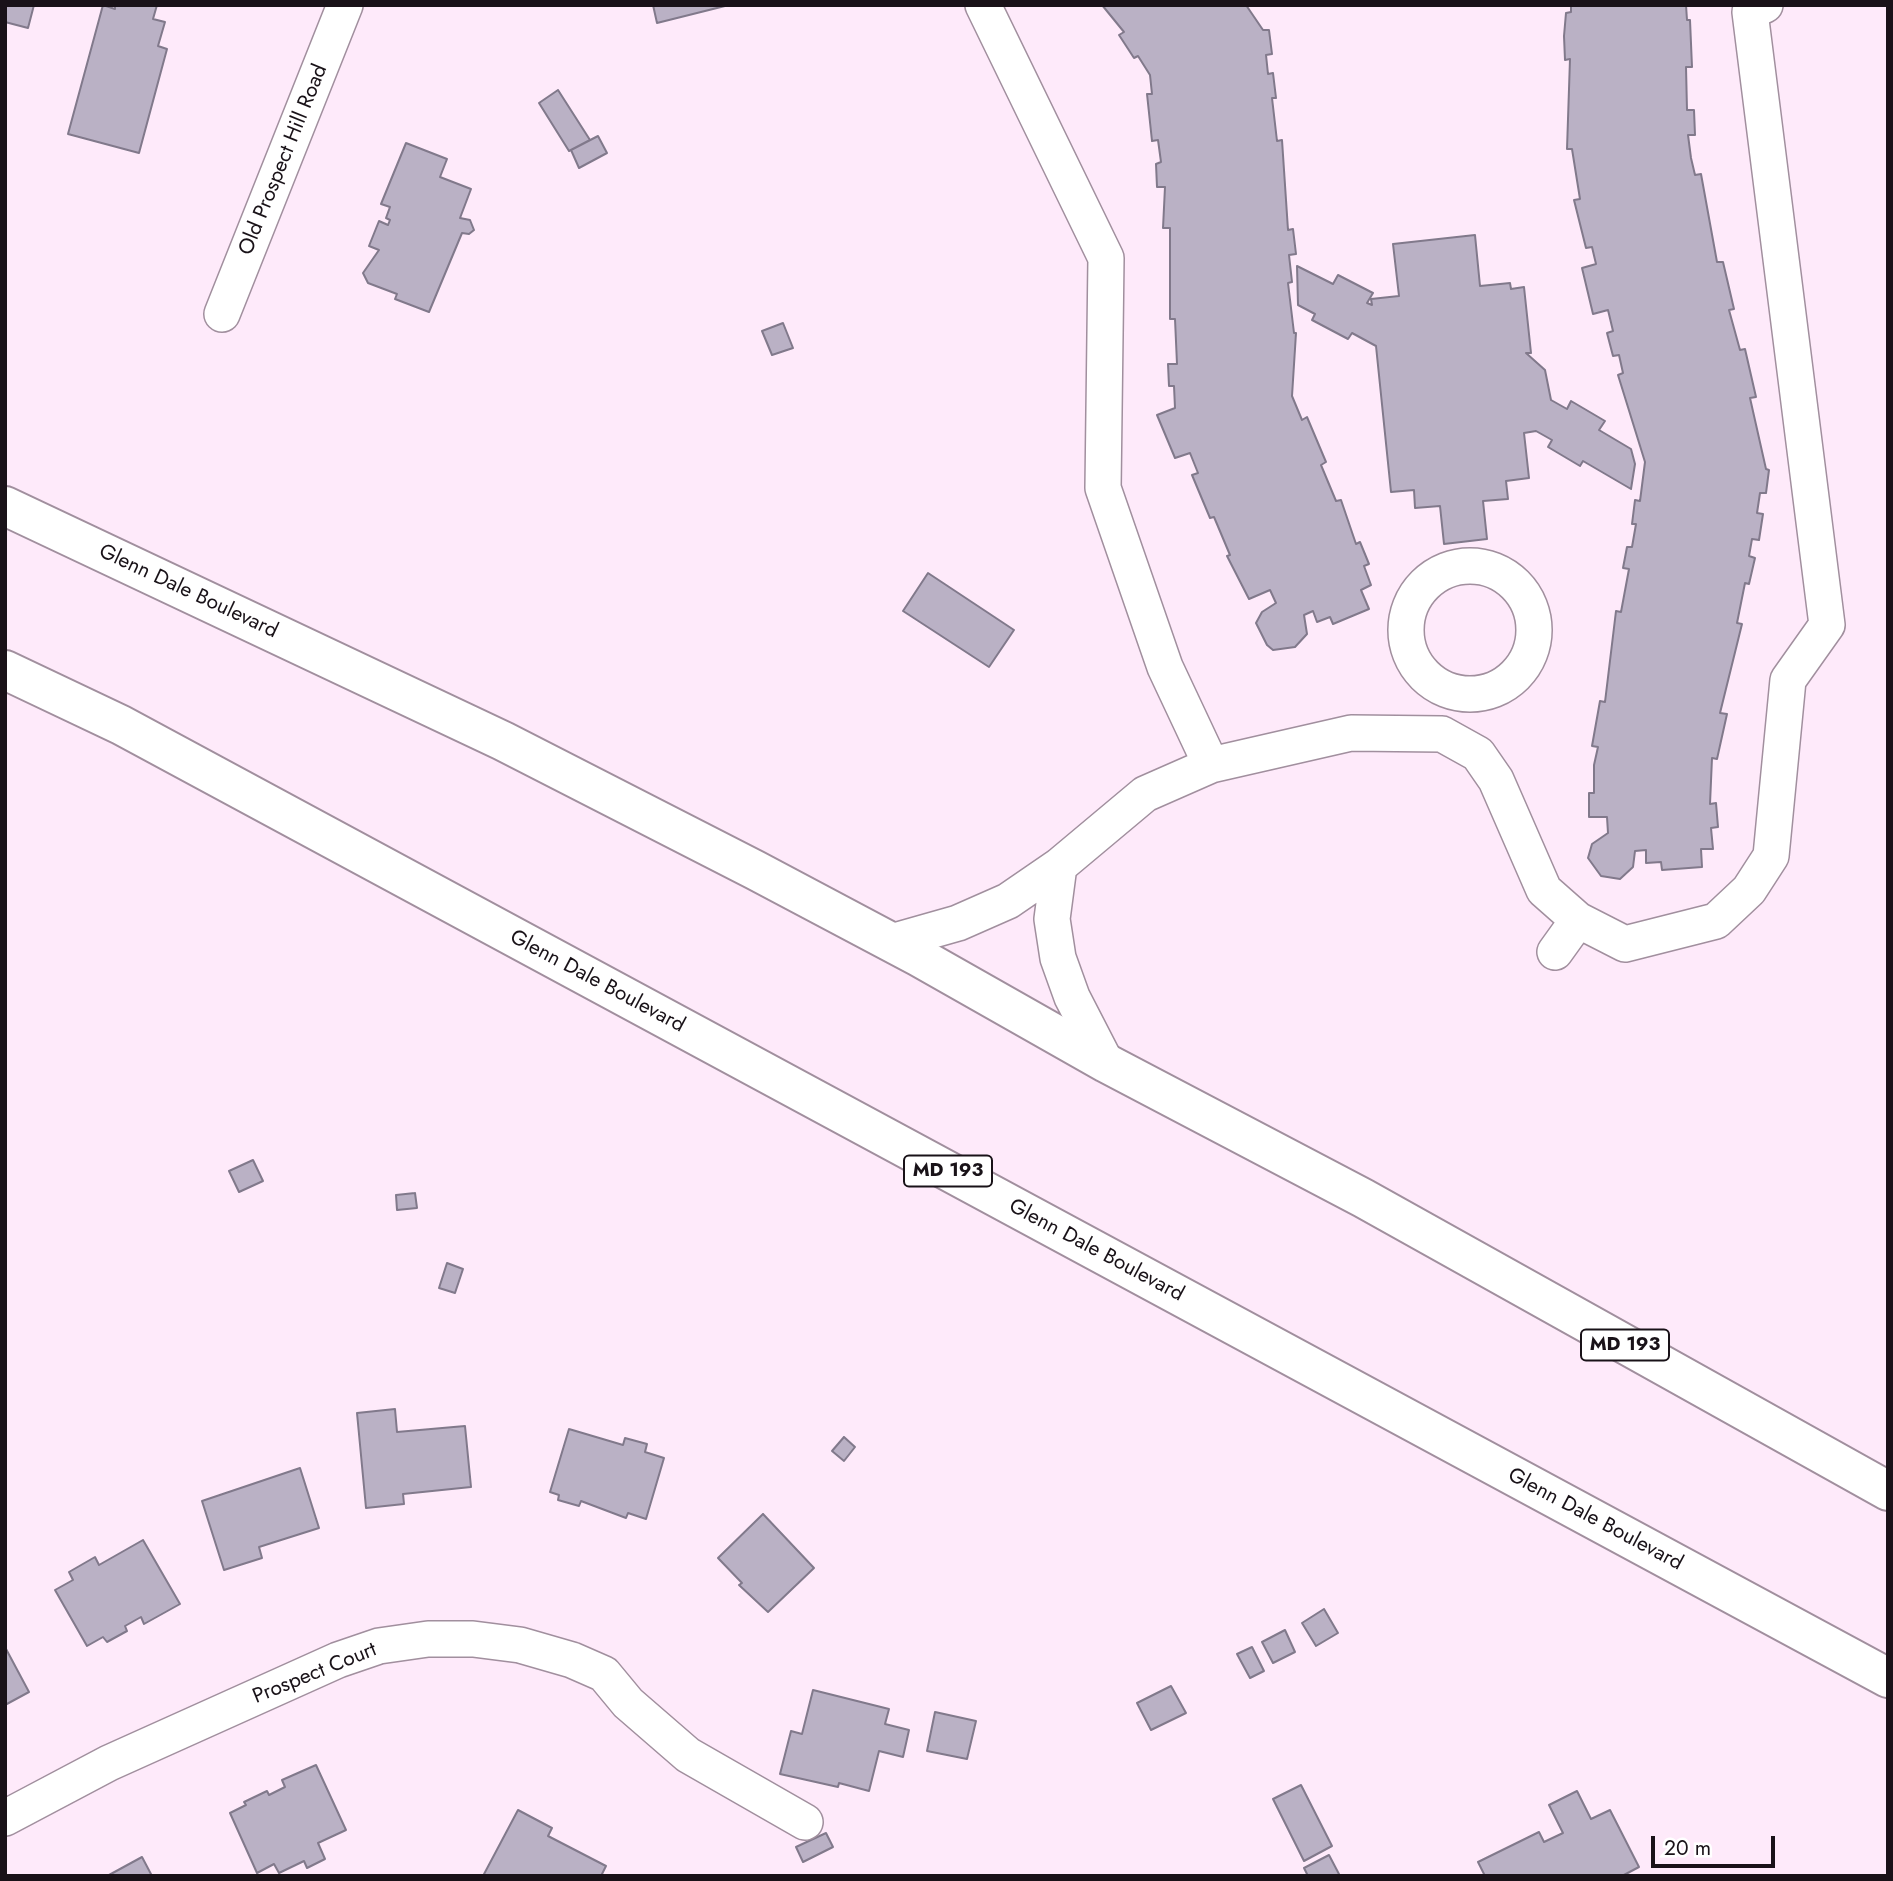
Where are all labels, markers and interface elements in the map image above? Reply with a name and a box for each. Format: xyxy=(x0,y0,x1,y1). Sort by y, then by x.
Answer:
street label: Old Prospect Hill Road xyxy=(234,61,334,259)
street label: Glenn Dale Boulevard xyxy=(94,539,282,645)
street label: Glenn Dale Boulevard xyxy=(505,925,689,1039)
road number: MD 193 xyxy=(904,1156,992,1186)
street label: Glenn Dale Boulevard xyxy=(1004,1194,1188,1308)
road number: MD 193 xyxy=(1581,1330,1669,1360)
street label: Glenn Dale Boulevard xyxy=(1503,1463,1687,1577)
street label: Prospect Court xyxy=(249,1638,381,1710)
scale bar xyxy=(1655,1822,1779,1866)
text: 20 m xyxy=(1664,1833,1711,1863)

